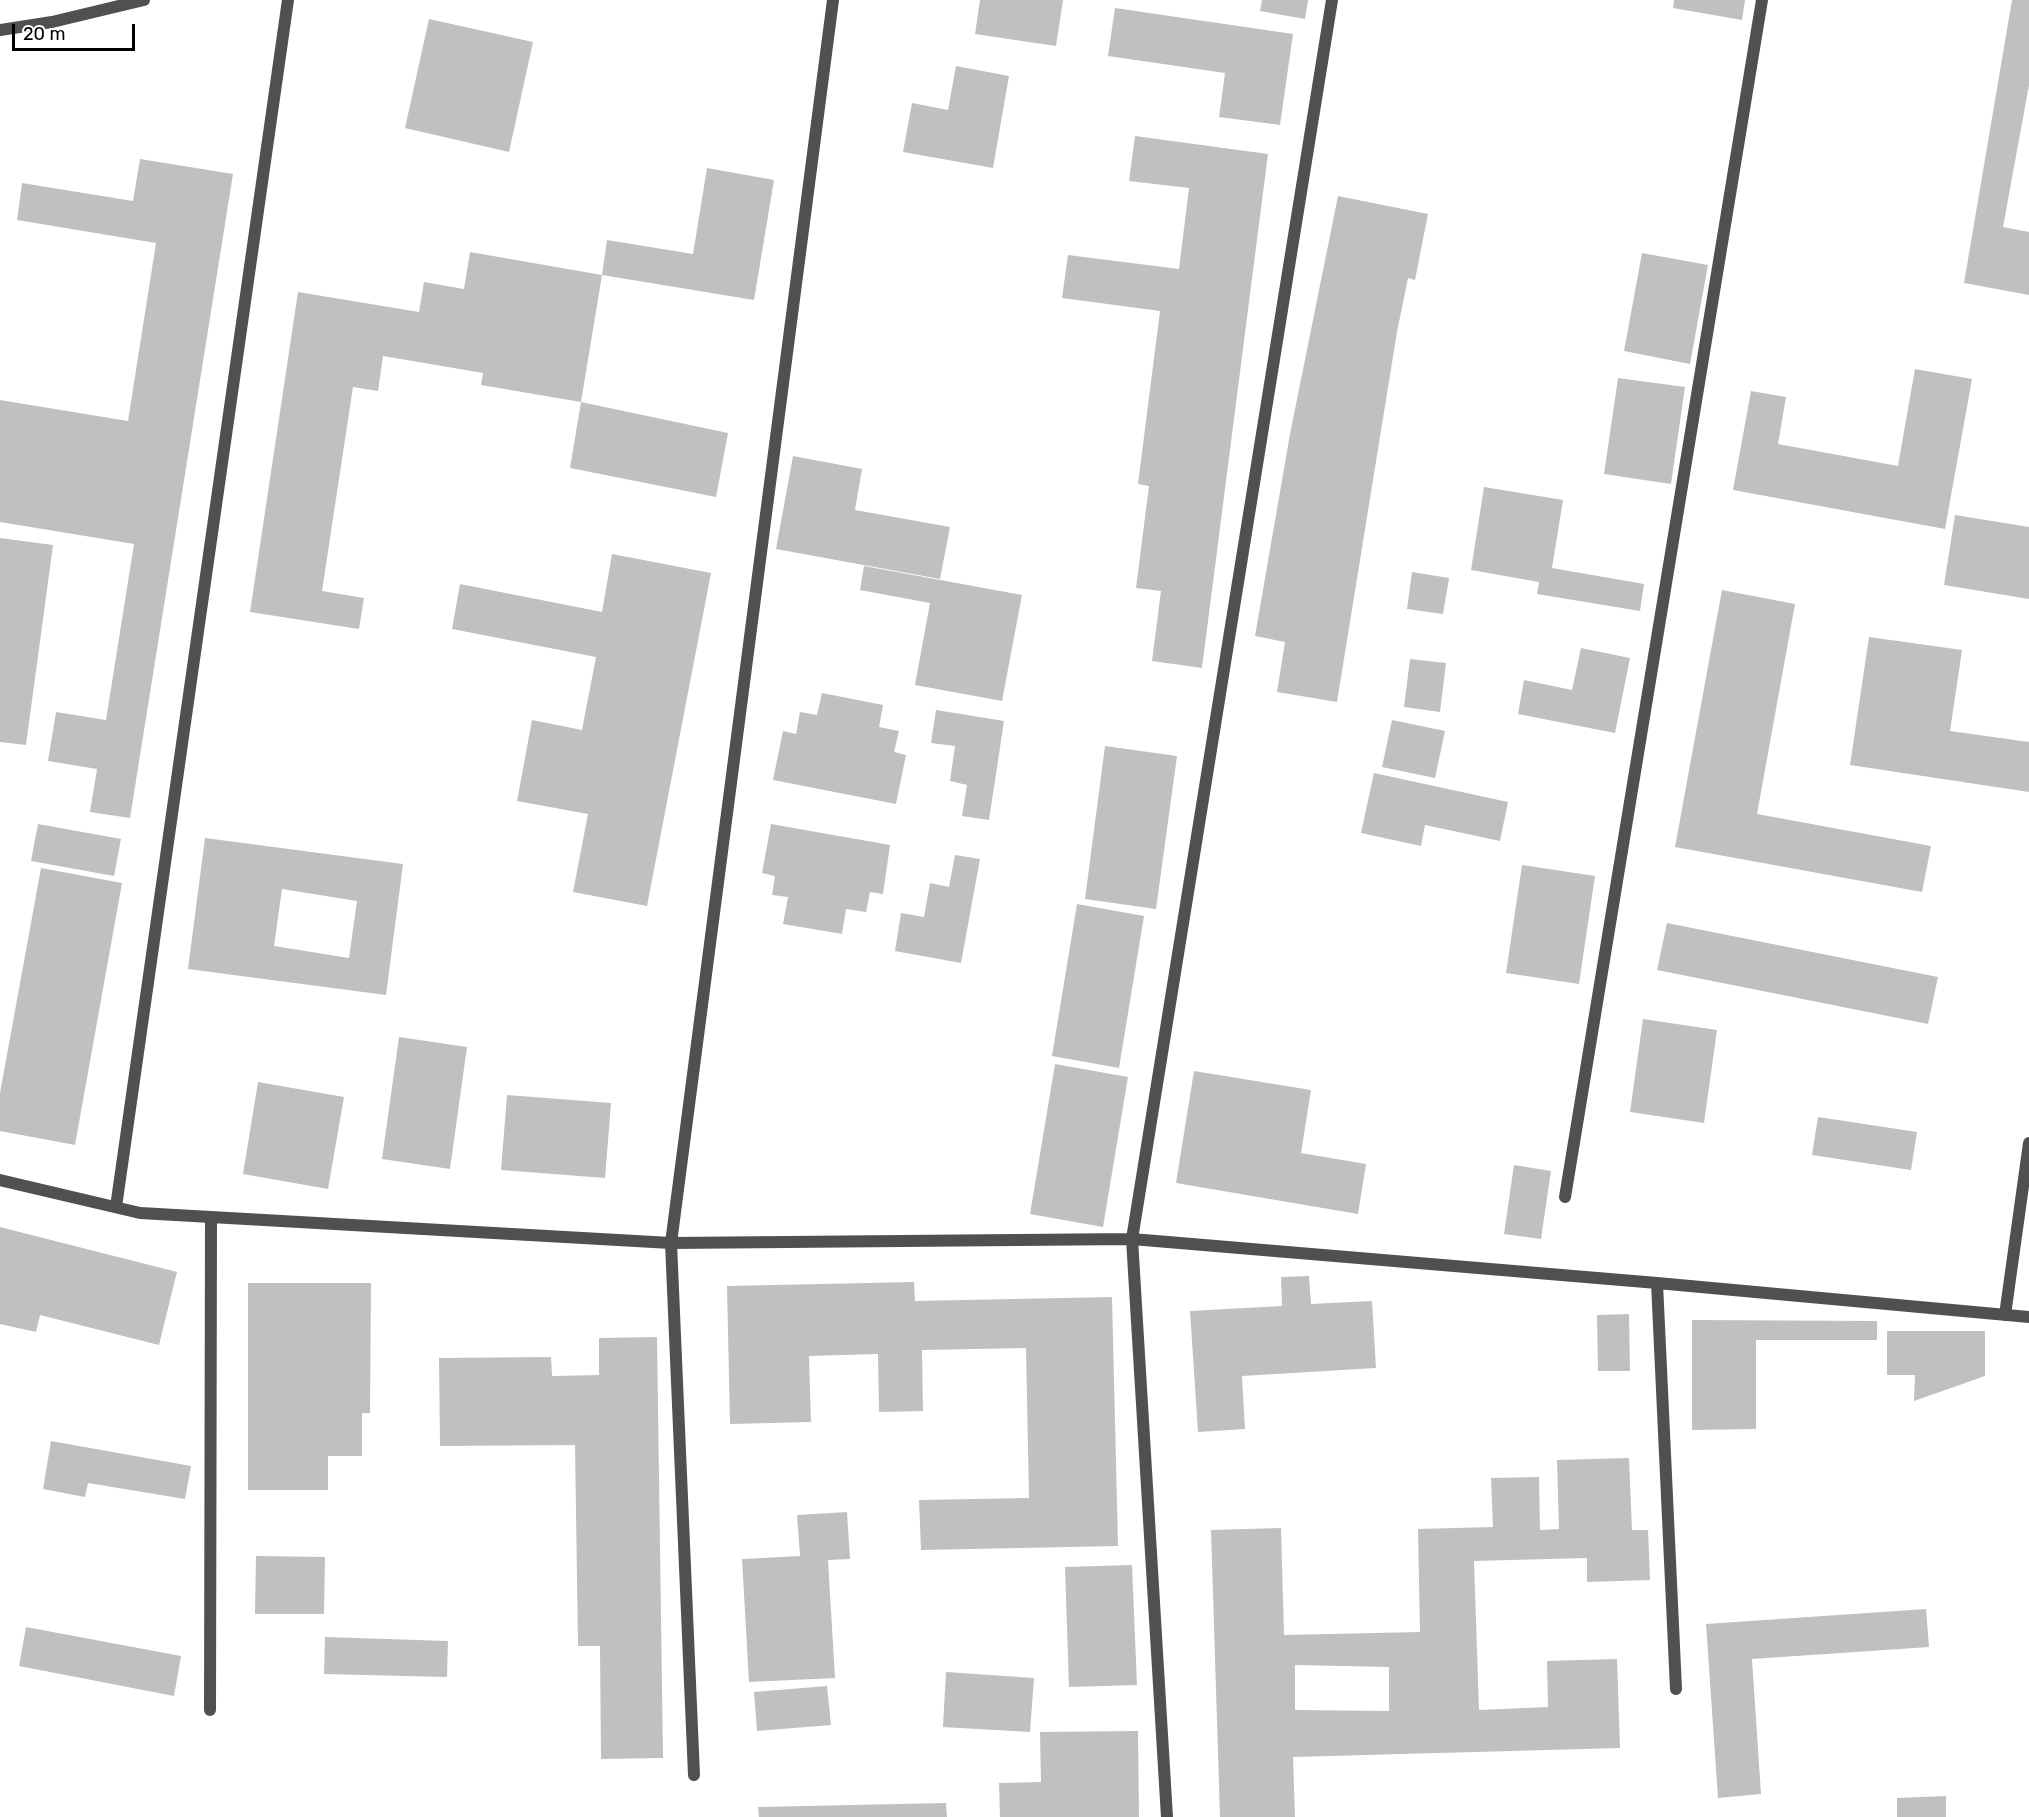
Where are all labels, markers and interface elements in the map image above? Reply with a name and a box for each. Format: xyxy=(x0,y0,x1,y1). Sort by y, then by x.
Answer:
scale bar xyxy=(15,12,138,50)
text: 20 m xyxy=(23,23,65,45)

